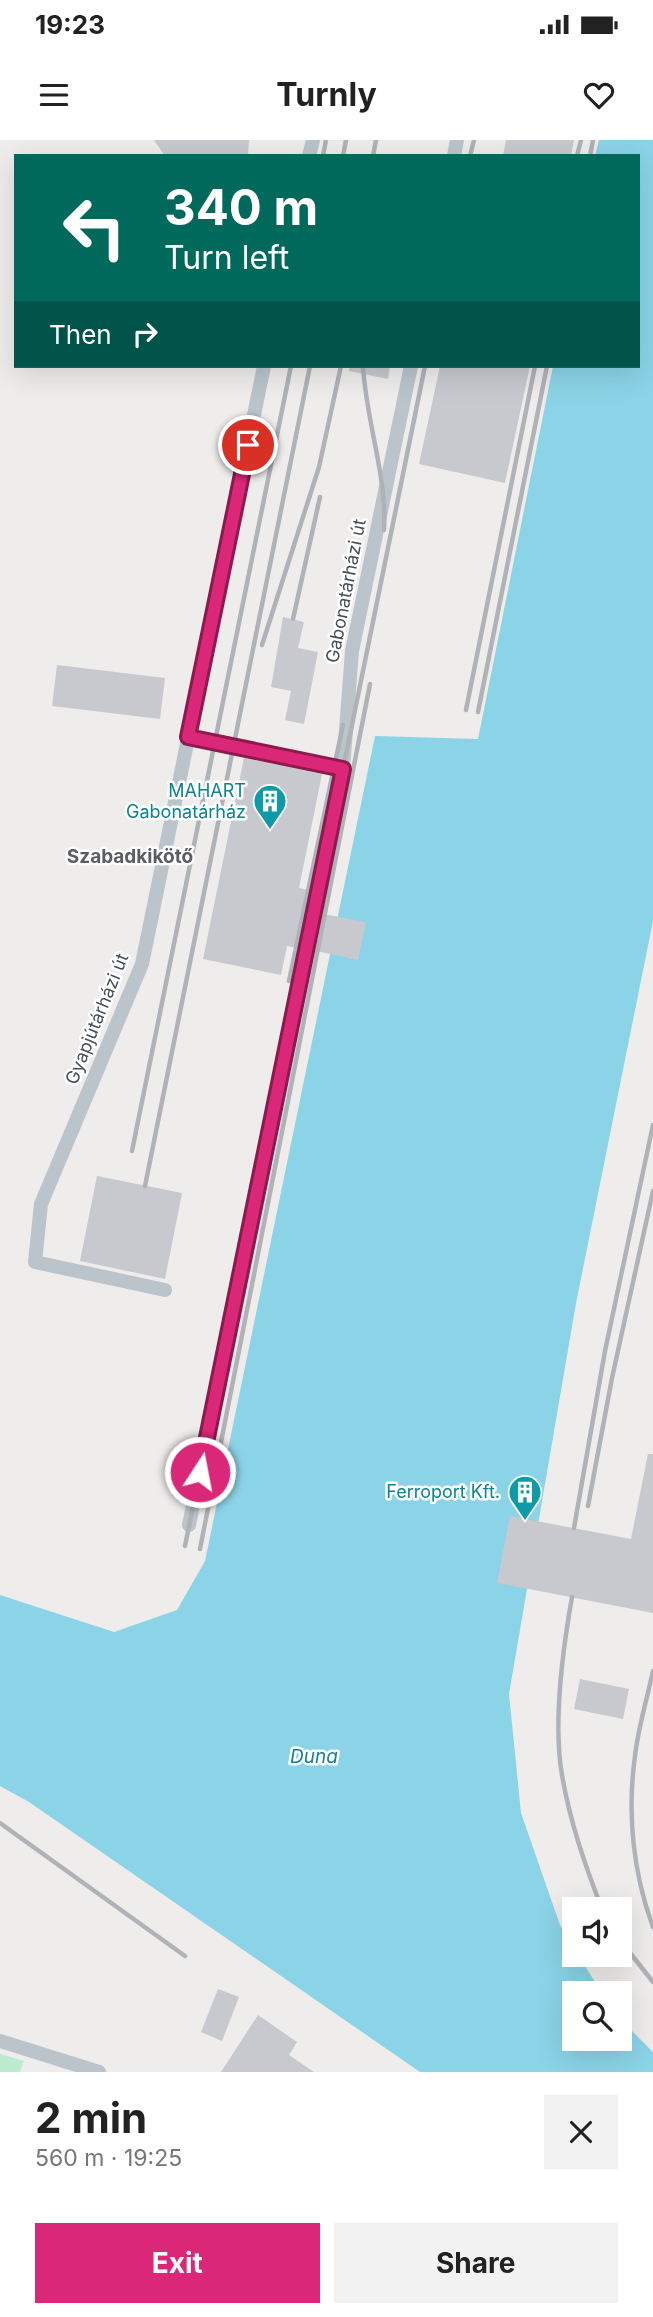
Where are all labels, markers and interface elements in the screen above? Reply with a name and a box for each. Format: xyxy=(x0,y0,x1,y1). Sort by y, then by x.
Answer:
text: 19:23 xyxy=(35,9,105,40)
text: Turnly xyxy=(276,75,377,114)
icon: menu xyxy=(35,76,73,114)
icon: heart xyxy=(580,76,618,114)
text: 340 m xyxy=(164,178,318,237)
icon: left xyxy=(49,182,140,273)
text: Turn left xyxy=(164,238,289,277)
icon: right xyxy=(126,315,164,353)
text: Then xyxy=(49,319,112,350)
pin xyxy=(218,415,278,475)
icon: arrive xyxy=(229,426,267,464)
street label: Gabonatárházi út xyxy=(321,517,370,665)
place label: MAHART Gabonatárház xyxy=(126,780,246,822)
building icon: MAHART Gabonatárház xyxy=(251,782,289,831)
district label: Szabadkikötő xyxy=(67,845,193,868)
street label: Gyapjútárházi út xyxy=(61,950,132,1087)
position arrow xyxy=(163,1435,237,1509)
building icon: Ferroport Kft. xyxy=(506,1473,544,1522)
place label: Ferroport Kft. xyxy=(386,1481,500,1502)
water label: Duna xyxy=(290,1745,338,1768)
map controls xyxy=(562,1897,632,2051)
button: sound xyxy=(562,1897,632,1967)
button: search xyxy=(562,1981,632,2051)
text: 2 min xyxy=(35,2092,147,2143)
button: close xyxy=(544,2095,618,2169)
text: 560 m · 19:25 xyxy=(35,2144,182,2172)
button: Exit xyxy=(35,2223,320,2303)
button: Share xyxy=(334,2223,618,2303)

